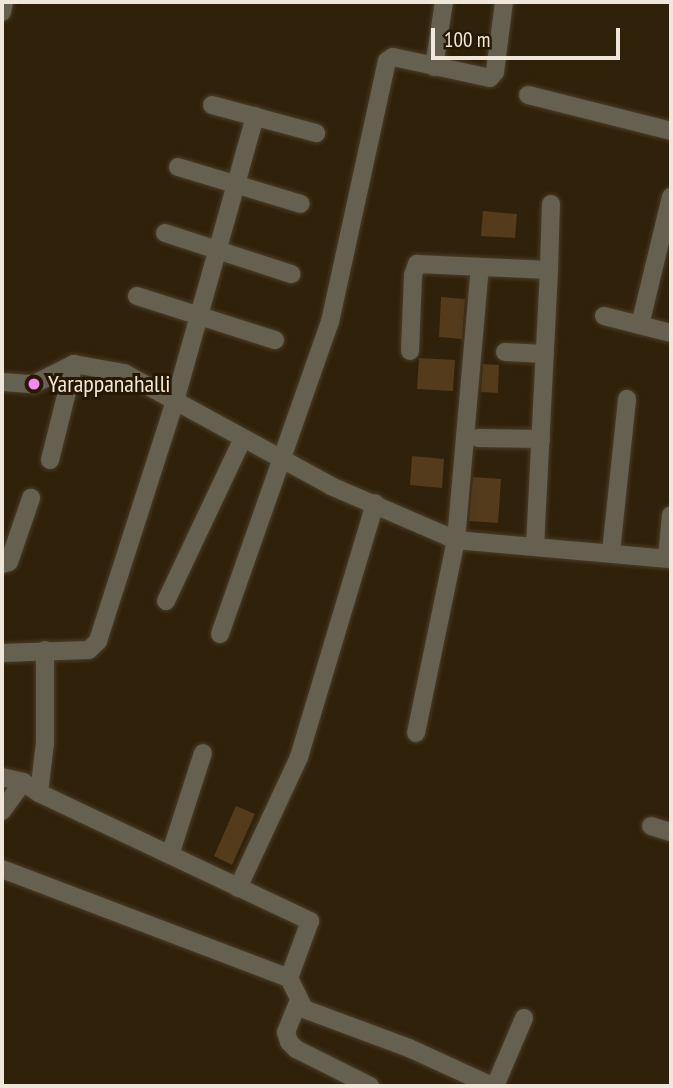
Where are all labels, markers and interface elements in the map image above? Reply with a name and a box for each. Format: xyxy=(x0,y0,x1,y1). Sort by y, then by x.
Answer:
scale bar xyxy=(435,14,624,58)
text: 100 m xyxy=(444,26,490,53)
place label: Yarappanahalli xyxy=(48,370,170,398)
marker: Yarappanahalli xyxy=(26,376,42,392)

